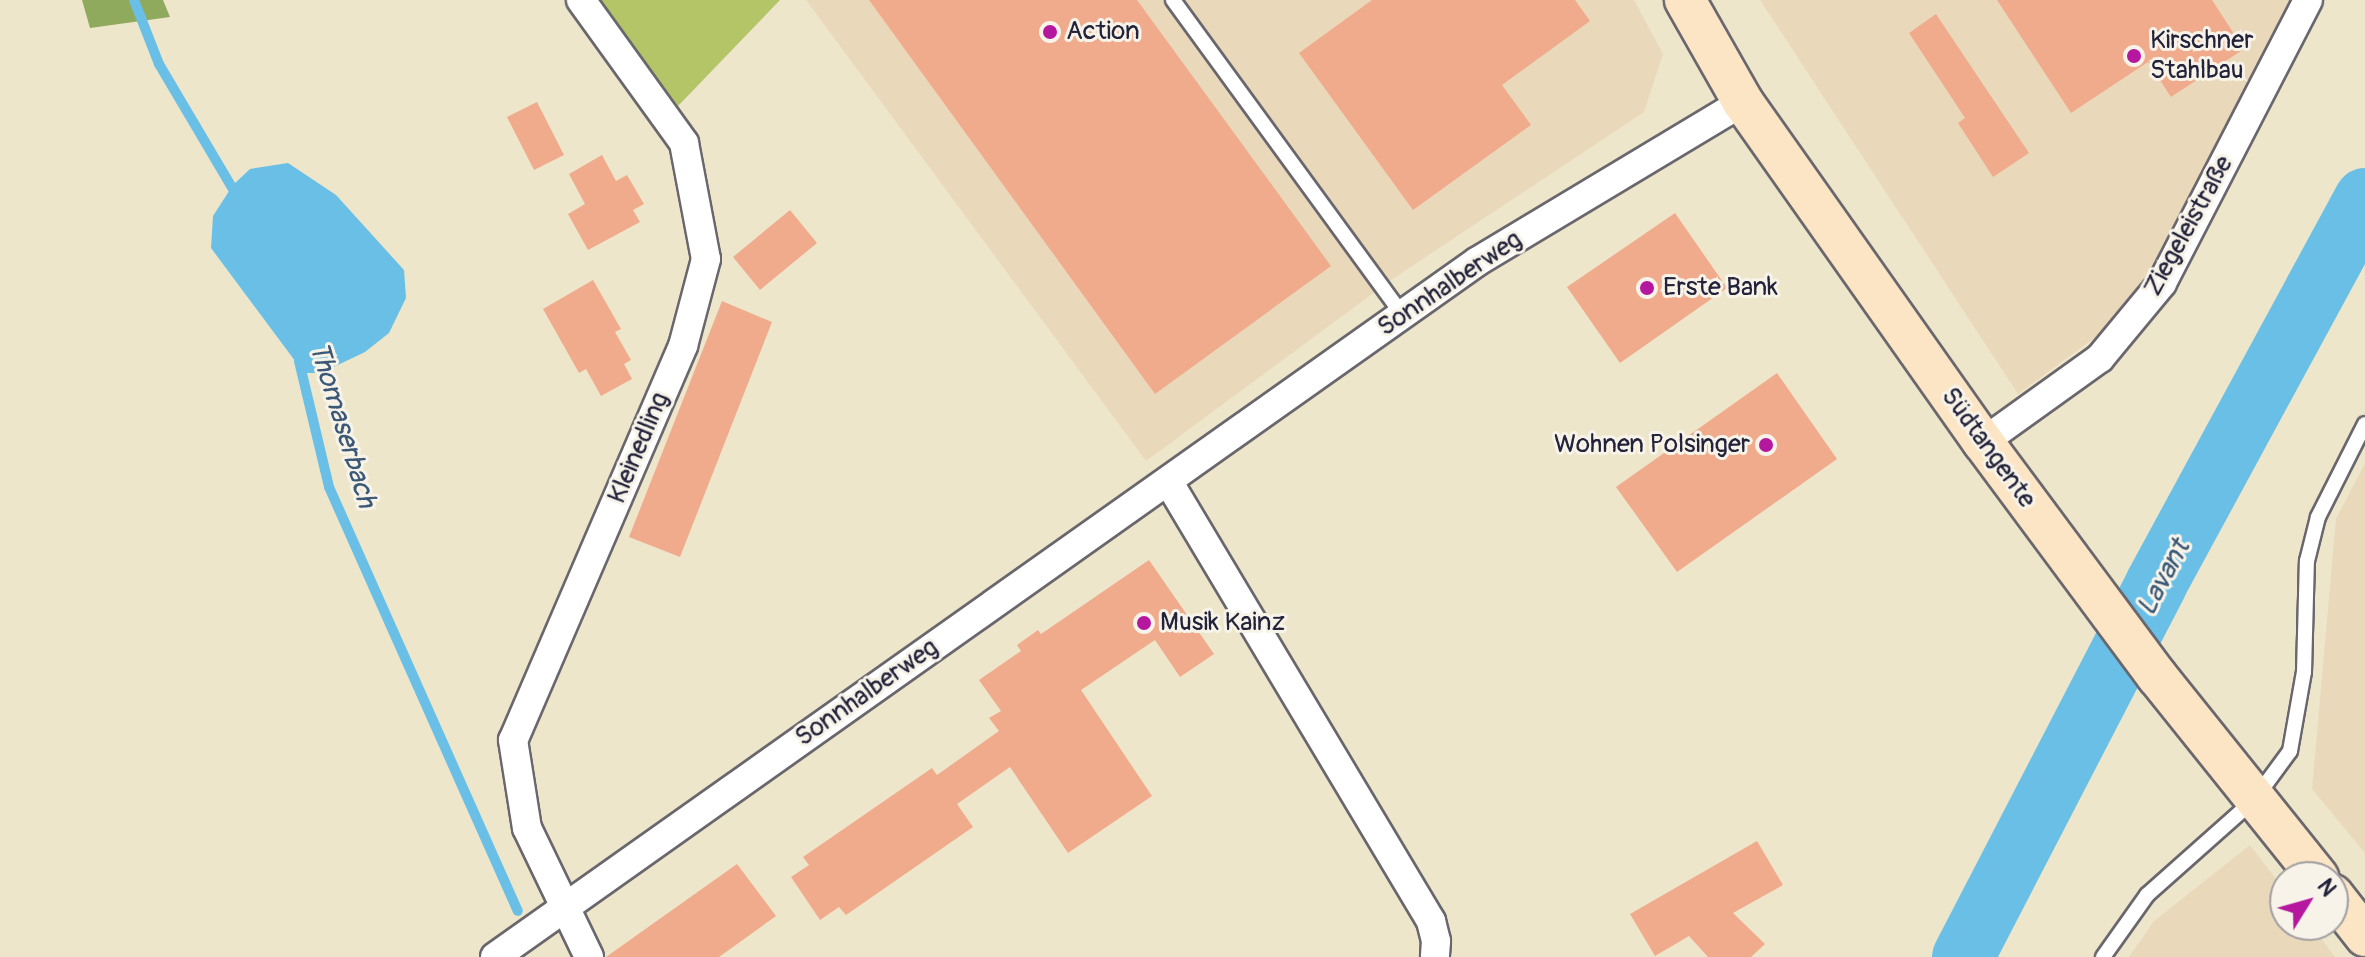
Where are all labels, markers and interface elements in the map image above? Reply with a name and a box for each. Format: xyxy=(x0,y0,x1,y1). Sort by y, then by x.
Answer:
place label: Action xyxy=(1066,16,1140,48)
marker: Action xyxy=(1041,23,1059,41)
place label: Kirschner Stahlbau xyxy=(2150,25,2253,86)
marker: Kirschner Stahlbau xyxy=(2125,47,2143,65)
street label: Ziegeleistraße xyxy=(2138,151,2240,301)
street label: Sonnhalberweg xyxy=(1372,224,1528,344)
place label: Erste Bank xyxy=(1663,272,1778,304)
marker: Erste Bank xyxy=(1638,279,1656,297)
water label: Thomaserbach xyxy=(301,338,383,512)
street label: Südtangente xyxy=(1934,382,2042,514)
street label: Kleinedling xyxy=(602,388,676,508)
place label: Wohnen Polsinger xyxy=(1554,429,1750,461)
marker: Wohnen Polsinger xyxy=(1757,436,1775,454)
water label: Lavant xyxy=(2130,535,2198,621)
place label: Musik Kainz xyxy=(1160,607,1285,639)
marker: Musik Kainz xyxy=(1135,614,1153,632)
street label: Sonnhalberweg xyxy=(790,632,944,754)
north arrow xyxy=(2269,861,2349,941)
text: N xyxy=(2311,873,2342,902)

